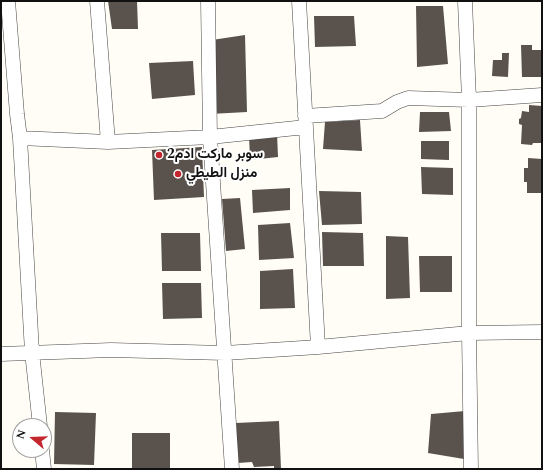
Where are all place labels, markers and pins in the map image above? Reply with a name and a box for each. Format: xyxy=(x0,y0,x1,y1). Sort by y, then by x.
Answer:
place label: سوبر ماركت ادم2 xyxy=(167,147,263,163)
marker: سوبر ماركت ادم2 xyxy=(154,150,164,160)
place label: منزل الطيطي xyxy=(186,166,257,182)
marker: منزل الطيطي xyxy=(173,169,183,179)

